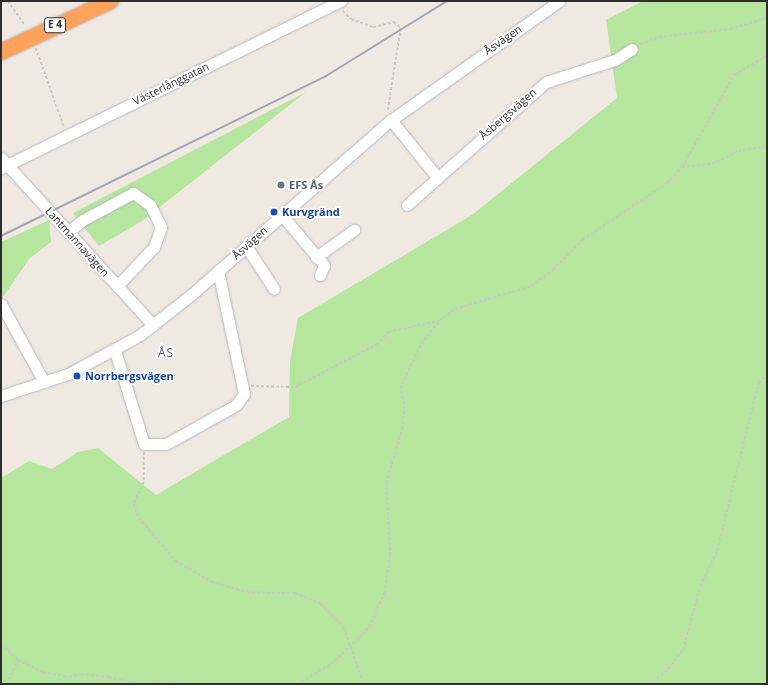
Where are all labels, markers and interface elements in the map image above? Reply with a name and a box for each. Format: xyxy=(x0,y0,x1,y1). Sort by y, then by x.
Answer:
road number: E 4 xyxy=(44,17,66,33)
street label: Åsvägen xyxy=(482,22,524,58)
street label: Västerlånggatan xyxy=(131,60,211,108)
street label: Åsbergsvägen xyxy=(477,86,539,142)
place label: EFS Ås xyxy=(289,178,323,192)
marker: EFS Ås xyxy=(276,180,286,190)
street label: Lantmannavägen xyxy=(42,205,112,279)
place label: Kurvgränd xyxy=(282,205,340,219)
marker: Kurvgränd xyxy=(269,207,279,217)
street label: Åsvägen xyxy=(230,224,270,262)
district label: ÅS xyxy=(158,346,174,360)
place label: Norrbergsvägen xyxy=(85,369,174,383)
marker: Norrbergsvägen xyxy=(72,371,82,381)

